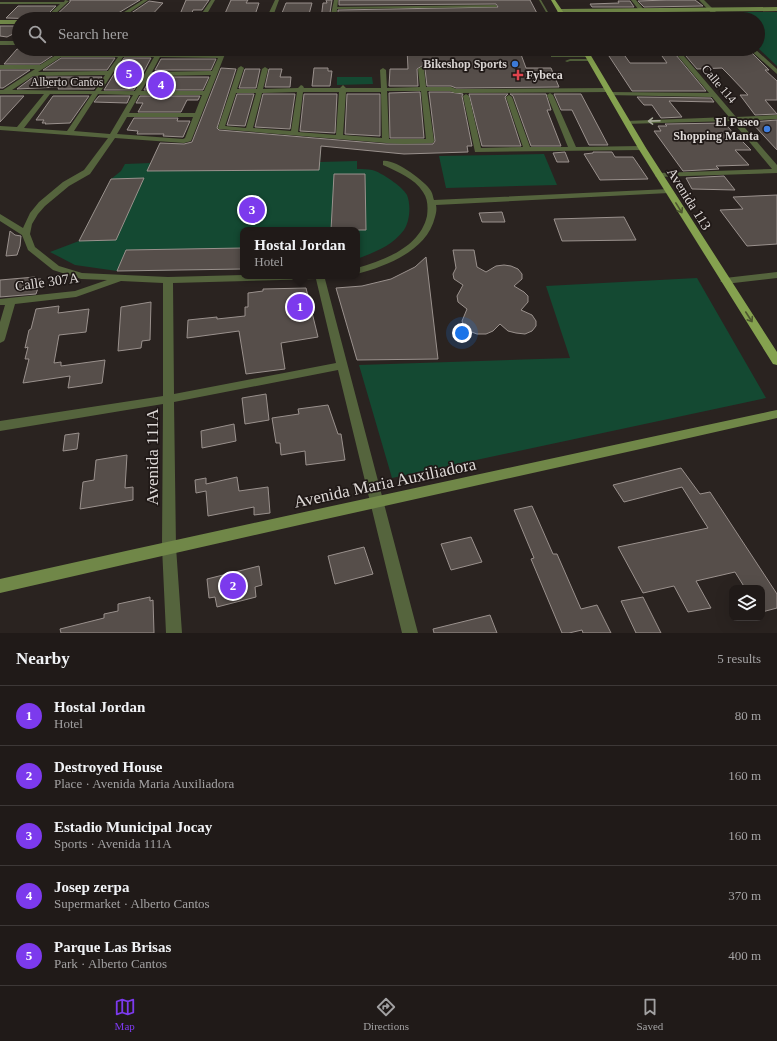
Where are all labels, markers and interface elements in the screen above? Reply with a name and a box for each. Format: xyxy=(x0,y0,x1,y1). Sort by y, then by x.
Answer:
search box xyxy=(12,12,765,56)
icon: search xyxy=(26,23,48,45)
text: Search here xyxy=(58,26,128,42)
place label: Bikeshop Sports xyxy=(423,57,507,71)
pin: 5 xyxy=(116,59,142,89)
marker: Bikeshop Sports xyxy=(510,59,520,69)
street label: Calle 114 xyxy=(699,62,739,106)
place label: Fybeca xyxy=(526,68,563,82)
pin: 4 xyxy=(148,70,174,100)
marker: Fybeca xyxy=(513,70,523,80)
street label: Alberto Cantos xyxy=(31,75,104,89)
place label: El Paseo Shopping Manta xyxy=(673,115,759,143)
one-way arrow xyxy=(648,118,661,125)
marker: El Paseo Shopping Manta xyxy=(762,124,772,134)
street label: Avenida 113 xyxy=(664,165,714,233)
pin: 3 xyxy=(239,195,265,225)
one-way arrow xyxy=(675,202,683,213)
popup xyxy=(240,227,360,279)
text: Hostal Jordan xyxy=(254,237,346,253)
text: Hotel xyxy=(254,254,283,269)
street label: Calle 307A xyxy=(14,270,81,294)
pin: 1 xyxy=(287,292,313,322)
one-way arrow xyxy=(745,311,753,322)
your location xyxy=(452,323,472,343)
street label: Avenida 111A xyxy=(143,408,162,506)
street label: Avenida Maria Auxiliadora xyxy=(292,454,478,512)
pin: 2 xyxy=(220,571,246,601)
map controls xyxy=(729,585,765,621)
button: layers xyxy=(729,585,765,621)
text: Nearby xyxy=(16,649,70,668)
text: 5 results xyxy=(717,651,761,666)
text: Hostal Jordan xyxy=(54,699,145,715)
text: 1 xyxy=(26,708,32,723)
text: 80 m xyxy=(735,708,761,723)
text: Hotel xyxy=(54,716,83,731)
text: Destroyed House xyxy=(54,759,162,775)
text: 2 xyxy=(26,768,32,783)
text: 160 m xyxy=(728,768,761,783)
text: Place · Avenida Maria Auxiliadora xyxy=(54,776,234,791)
text: Estadio Municipal Jocay xyxy=(54,819,212,835)
text: 3 xyxy=(26,828,32,843)
text: 160 m xyxy=(728,828,761,843)
text: Sports · Avenida 111A xyxy=(54,836,172,851)
text: Josep zerpa xyxy=(54,879,129,895)
text: 4 xyxy=(26,888,32,903)
text: 370 m xyxy=(728,888,761,903)
text: Supermarket · Alberto Cantos xyxy=(54,896,210,911)
text: Parque Las Brisas xyxy=(54,939,171,955)
text: 5 xyxy=(26,948,32,963)
text: 400 m xyxy=(728,948,761,963)
text: Park · Alberto Cantos xyxy=(54,956,167,971)
tab: Map xyxy=(114,996,136,1032)
tab: Directions xyxy=(363,996,409,1032)
tab: Saved xyxy=(636,996,663,1032)

